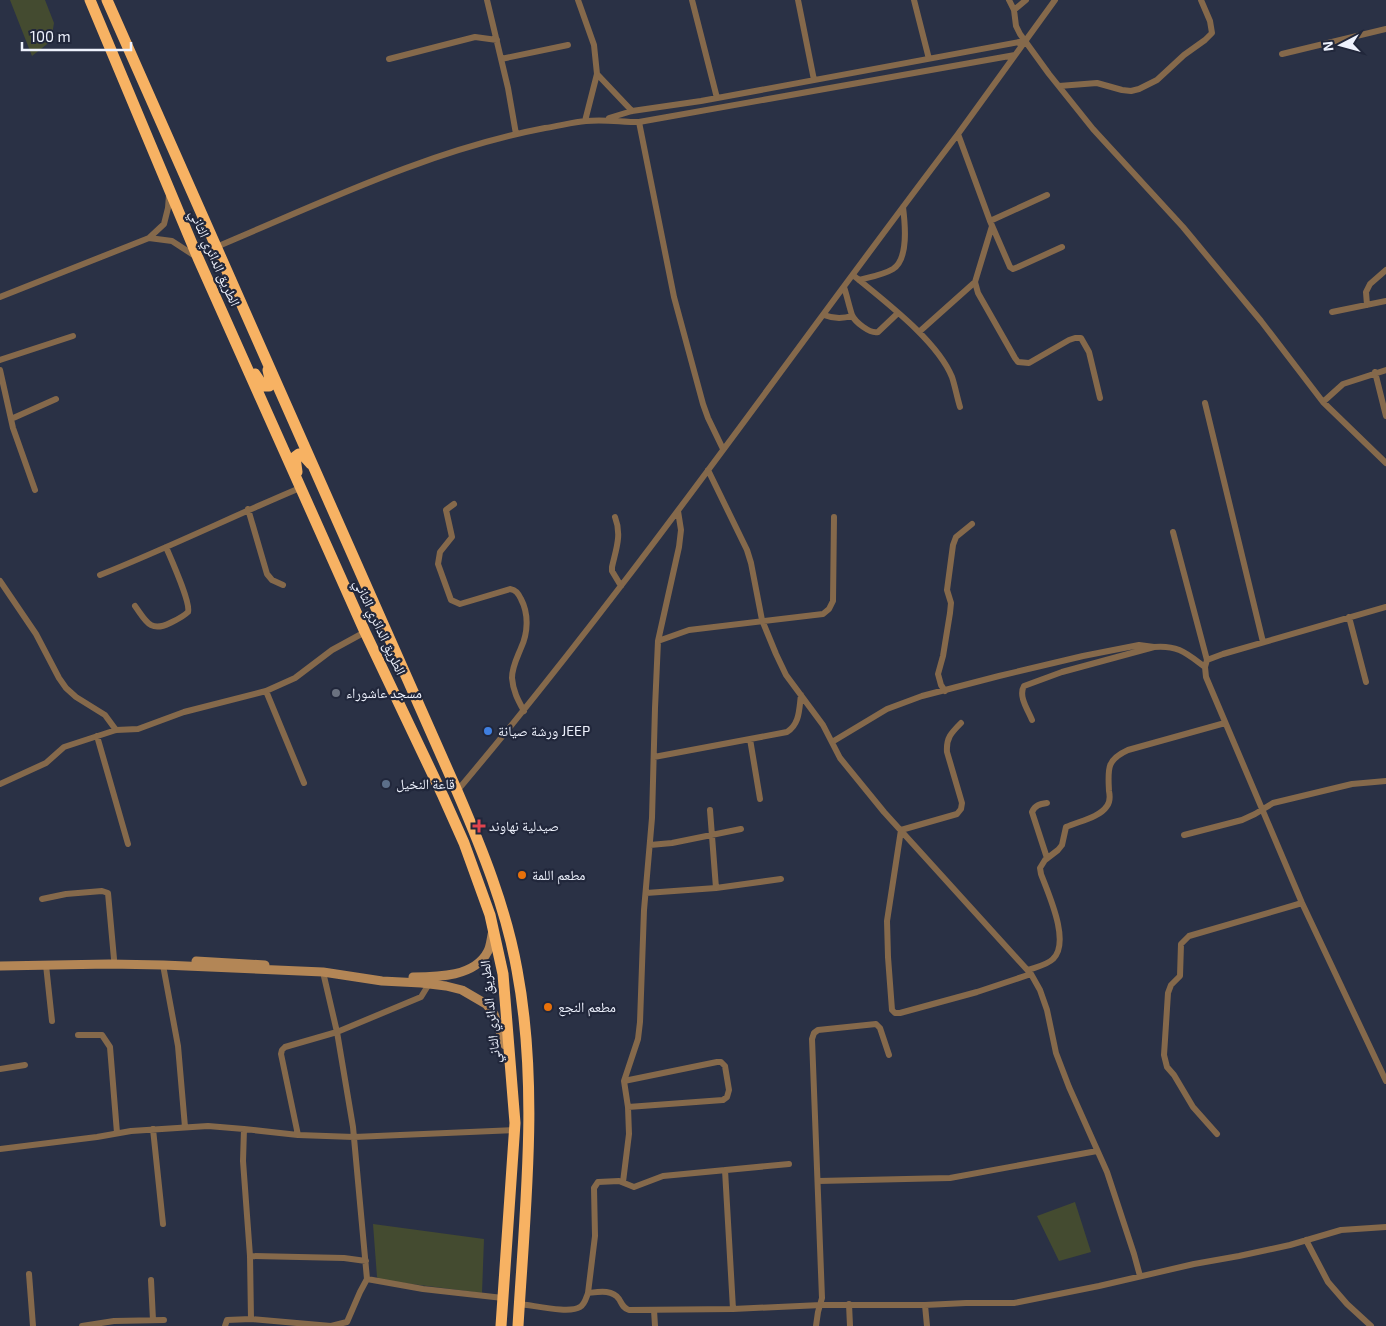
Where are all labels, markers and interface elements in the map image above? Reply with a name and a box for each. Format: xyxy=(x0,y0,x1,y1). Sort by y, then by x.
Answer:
scale bar xyxy=(22,20,131,52)
north arrow xyxy=(1316,20,1366,70)
text: 100 m xyxy=(30,27,71,45)
text: N xyxy=(1319,40,1337,52)
street label: الطريق الدائري الثاني xyxy=(183,207,244,310)
street label: الطريق الدائري الثاني xyxy=(348,576,410,679)
place label: مسجد عاشوراء xyxy=(346,684,422,702)
marker: مسجد عاشوراء xyxy=(330,687,342,699)
place label: ورشة صيانة JEEP xyxy=(498,722,590,740)
marker: ورشة صيانة JEEP xyxy=(482,725,494,737)
place label: قاعة النخيل xyxy=(396,775,455,793)
marker: قاعة النخيل xyxy=(380,778,392,790)
place label: صيدلية نهاوند xyxy=(489,817,559,835)
marker: صيدلية نهاوند xyxy=(473,820,485,832)
place label: مطعم اللمة xyxy=(532,866,585,885)
marker: مطعم اللمة xyxy=(516,869,528,881)
street label: الطريق الدائري الثاني xyxy=(476,959,507,1064)
place label: مطعم النجع xyxy=(558,998,616,1017)
marker: مطعم النجع xyxy=(542,1001,554,1013)

